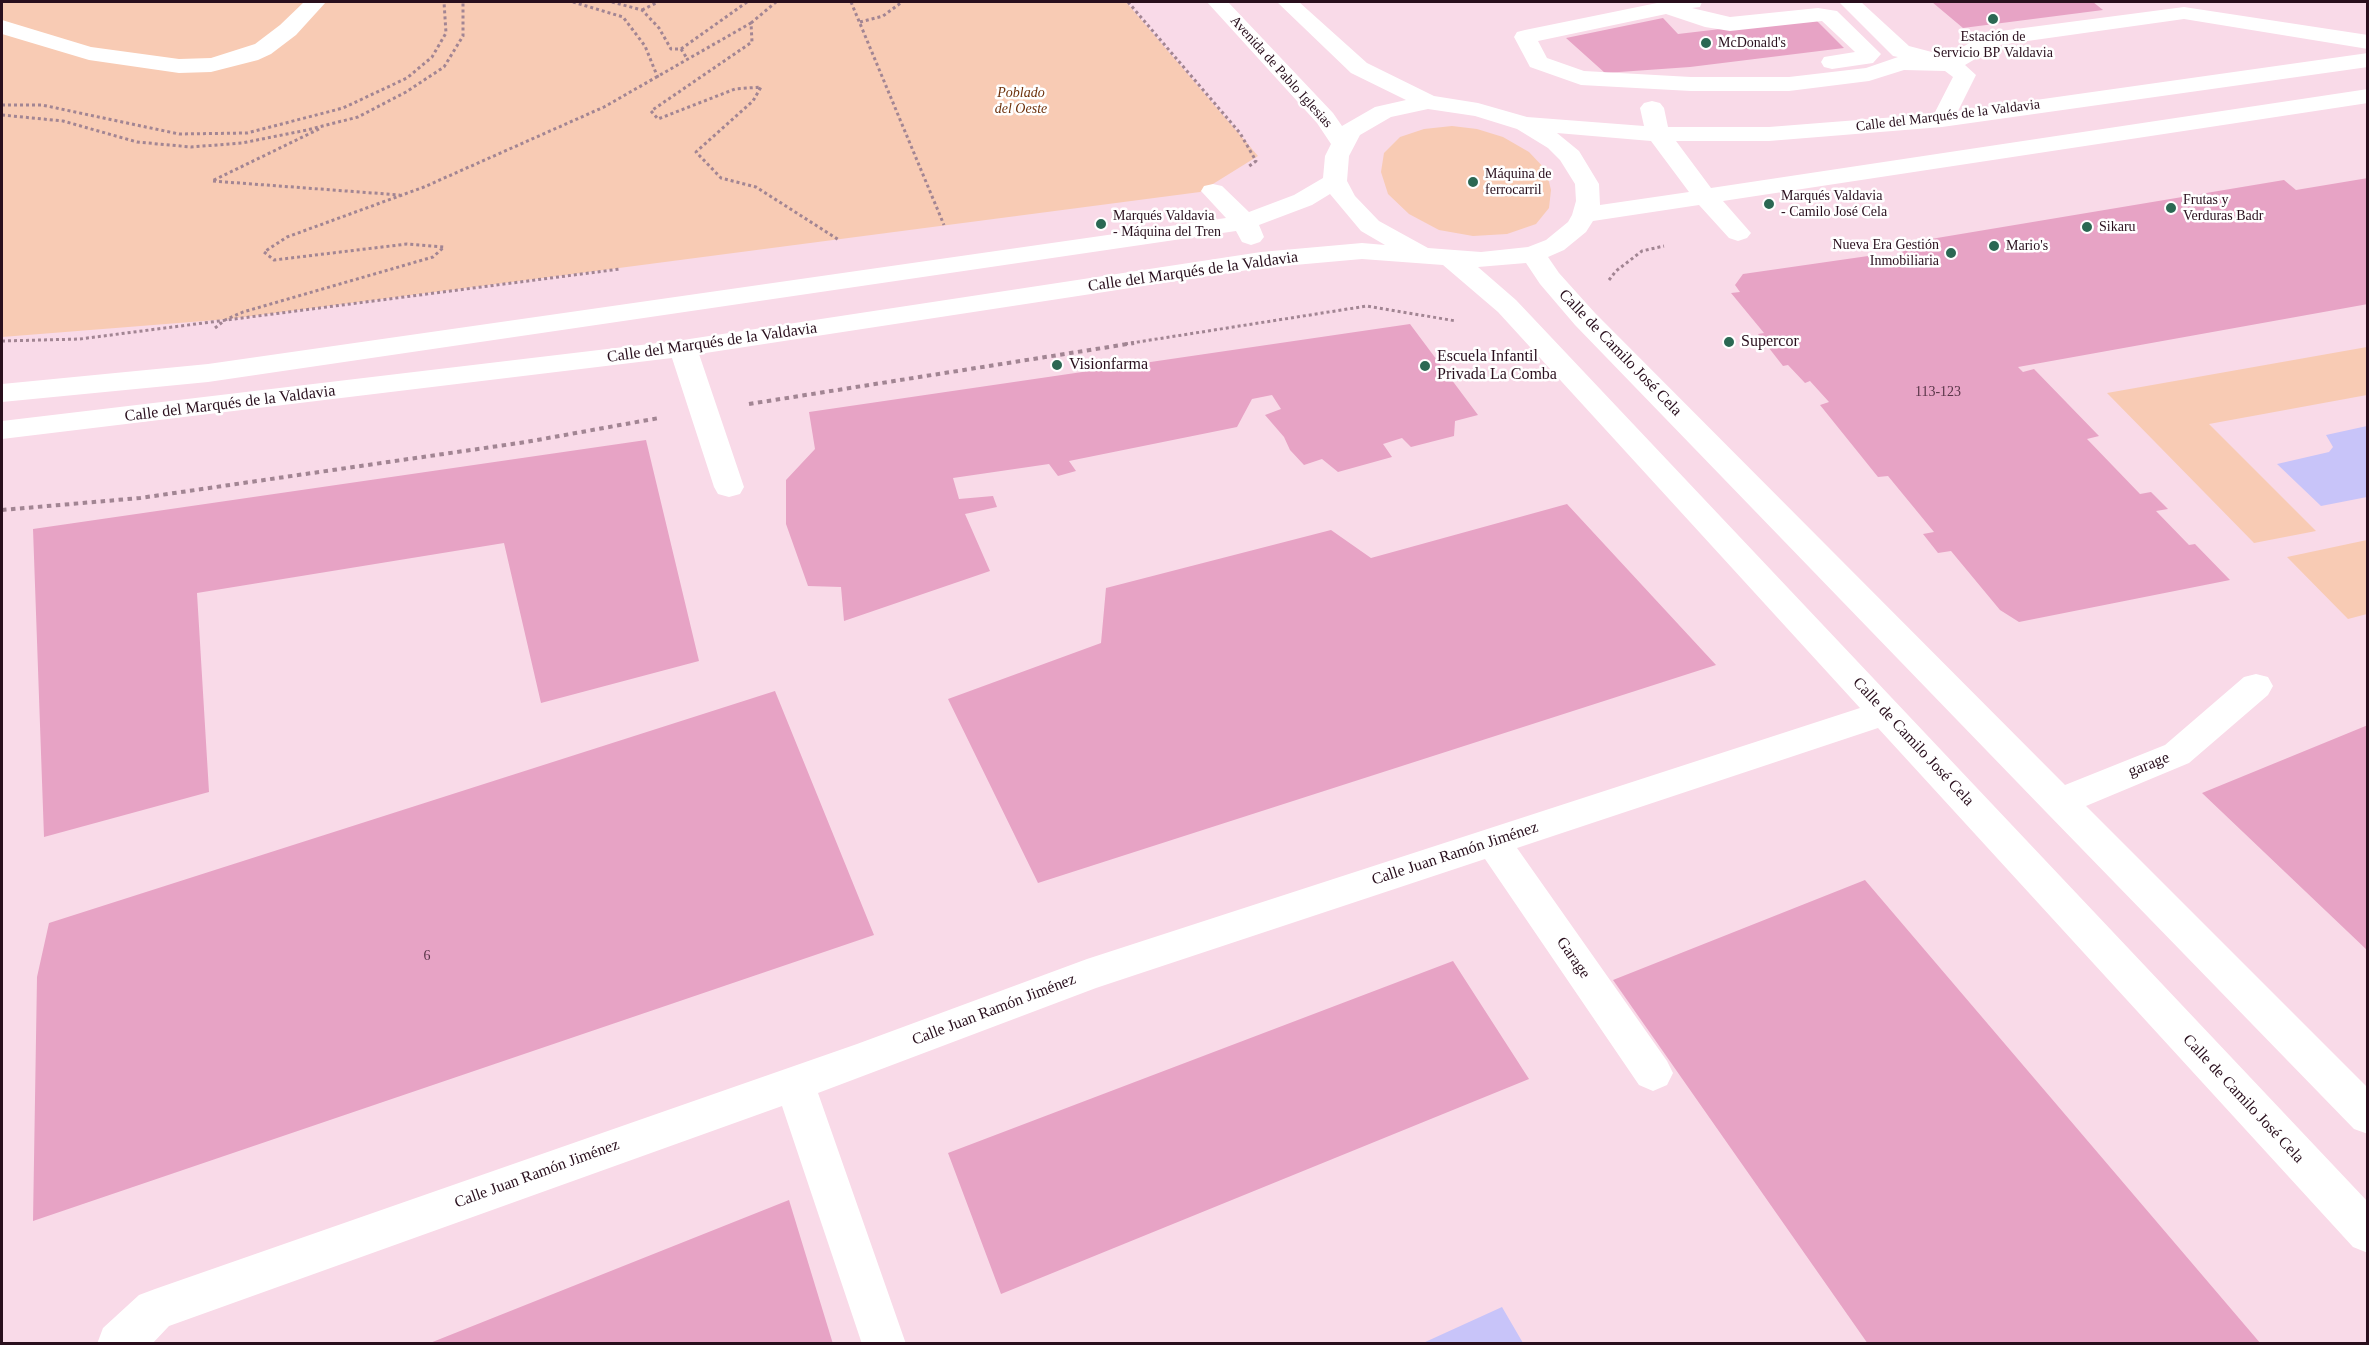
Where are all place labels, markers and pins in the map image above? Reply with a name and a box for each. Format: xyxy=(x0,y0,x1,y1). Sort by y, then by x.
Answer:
marker: Estación de Servicio BP Valdavia xyxy=(1986,12,2000,26)
place label: Estación de Servicio BP Valdavia xyxy=(1933,29,2053,62)
place label: McDonald's xyxy=(1718,35,1786,51)
marker: McDonald's xyxy=(1699,36,1713,50)
place label: Máquina de ferrocarril xyxy=(1485,166,1551,198)
marker: Máquina de ferrocarril xyxy=(1466,175,1480,189)
place label: Marqués Valdavia - Camilo José Cela xyxy=(1781,188,1887,220)
place label: Frutas y Verduras Badr xyxy=(2183,192,2263,225)
marker: Marqués Valdavia - Camilo José Cela xyxy=(1762,197,1776,211)
marker: Frutas y Verduras Badr xyxy=(2164,201,2178,215)
place label: Marqués Valdavia - Máquina del Tren xyxy=(1113,208,1221,240)
marker: Marqués Valdavia - Máquina del Tren xyxy=(1094,217,1108,231)
place label: Sikaru xyxy=(2099,219,2136,235)
marker: Sikaru xyxy=(2080,220,2094,234)
place label: Nueva Era Gestión Inmobiliaria xyxy=(1832,237,1939,270)
place label: Mario's xyxy=(2006,238,2048,254)
marker: Mario's xyxy=(1987,239,2001,253)
marker: Nueva Era Gestión Inmobiliaria xyxy=(1944,246,1958,260)
place label: Supercor xyxy=(1741,332,1799,352)
marker: Supercor xyxy=(1722,335,1736,349)
place label: Escuela Infantil Privada La Comba xyxy=(1437,347,1557,385)
place label: Visionfarma xyxy=(1069,355,1148,375)
marker: Visionfarma xyxy=(1050,358,1064,372)
marker: Escuela Infantil Privada La Comba xyxy=(1418,359,1432,373)

